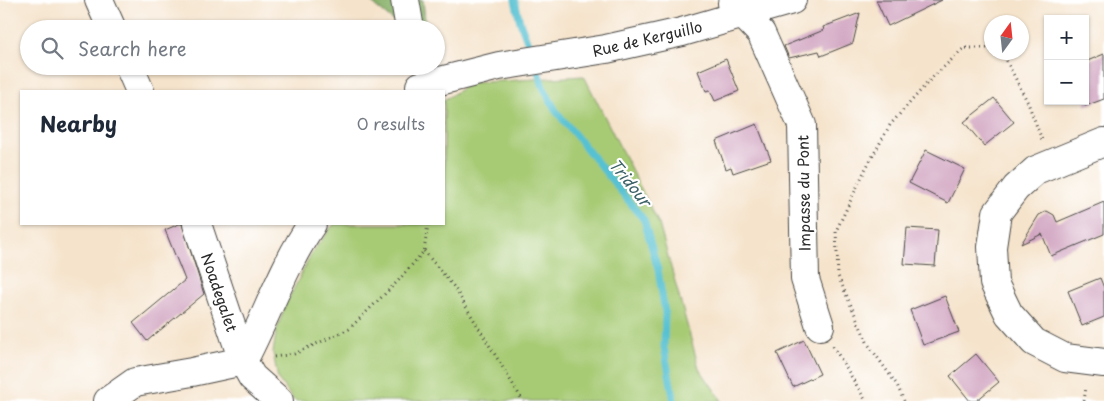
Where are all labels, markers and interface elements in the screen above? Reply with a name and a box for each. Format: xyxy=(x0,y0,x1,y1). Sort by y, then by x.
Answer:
street label: Rue de Kerguillo xyxy=(590,14,704,62)
north arrow xyxy=(984,15,1029,60)
map controls xyxy=(1044,15,1089,105)
button: + xyxy=(1044,15,1089,60)
search box xyxy=(20,20,445,75)
icon: search xyxy=(38,34,66,62)
text: Search here xyxy=(78,34,187,62)
button: − xyxy=(1044,60,1089,105)
text: Nearby xyxy=(40,107,117,139)
text: 0 results xyxy=(357,111,425,135)
street label: Impasse du Pont xyxy=(790,135,816,251)
water label: Tridour xyxy=(604,153,659,213)
street label: Noadegalet xyxy=(196,249,244,335)

